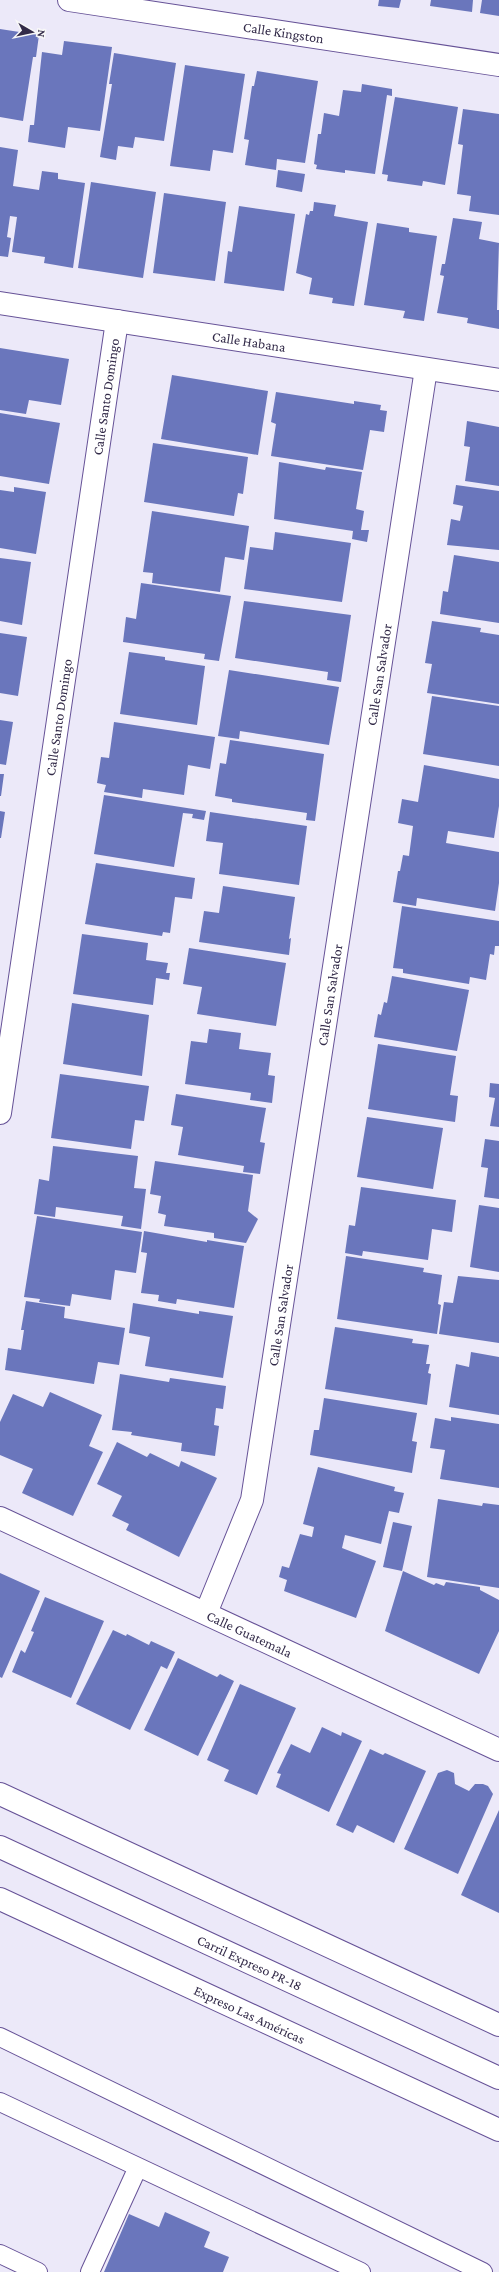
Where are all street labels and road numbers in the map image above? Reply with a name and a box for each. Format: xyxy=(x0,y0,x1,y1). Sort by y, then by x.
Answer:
street label: Calle Kingston xyxy=(242,18,325,46)
street label: Calle Habana xyxy=(211,328,287,355)
street label: Calle Santo Domingo xyxy=(89,337,122,456)
street label: Calle San Salvador xyxy=(363,623,395,727)
street label: Calle Santo Domingo xyxy=(42,658,75,777)
street label: Calle San Salvador xyxy=(314,943,345,1047)
street label: Calle San Salvador xyxy=(265,1263,296,1367)
street label: Calle Guatemala xyxy=(204,1607,295,1661)
street label: Carril Expreso PR-18 xyxy=(195,1931,304,1994)
street label: Expreso Las Américas xyxy=(191,1982,308,2047)

